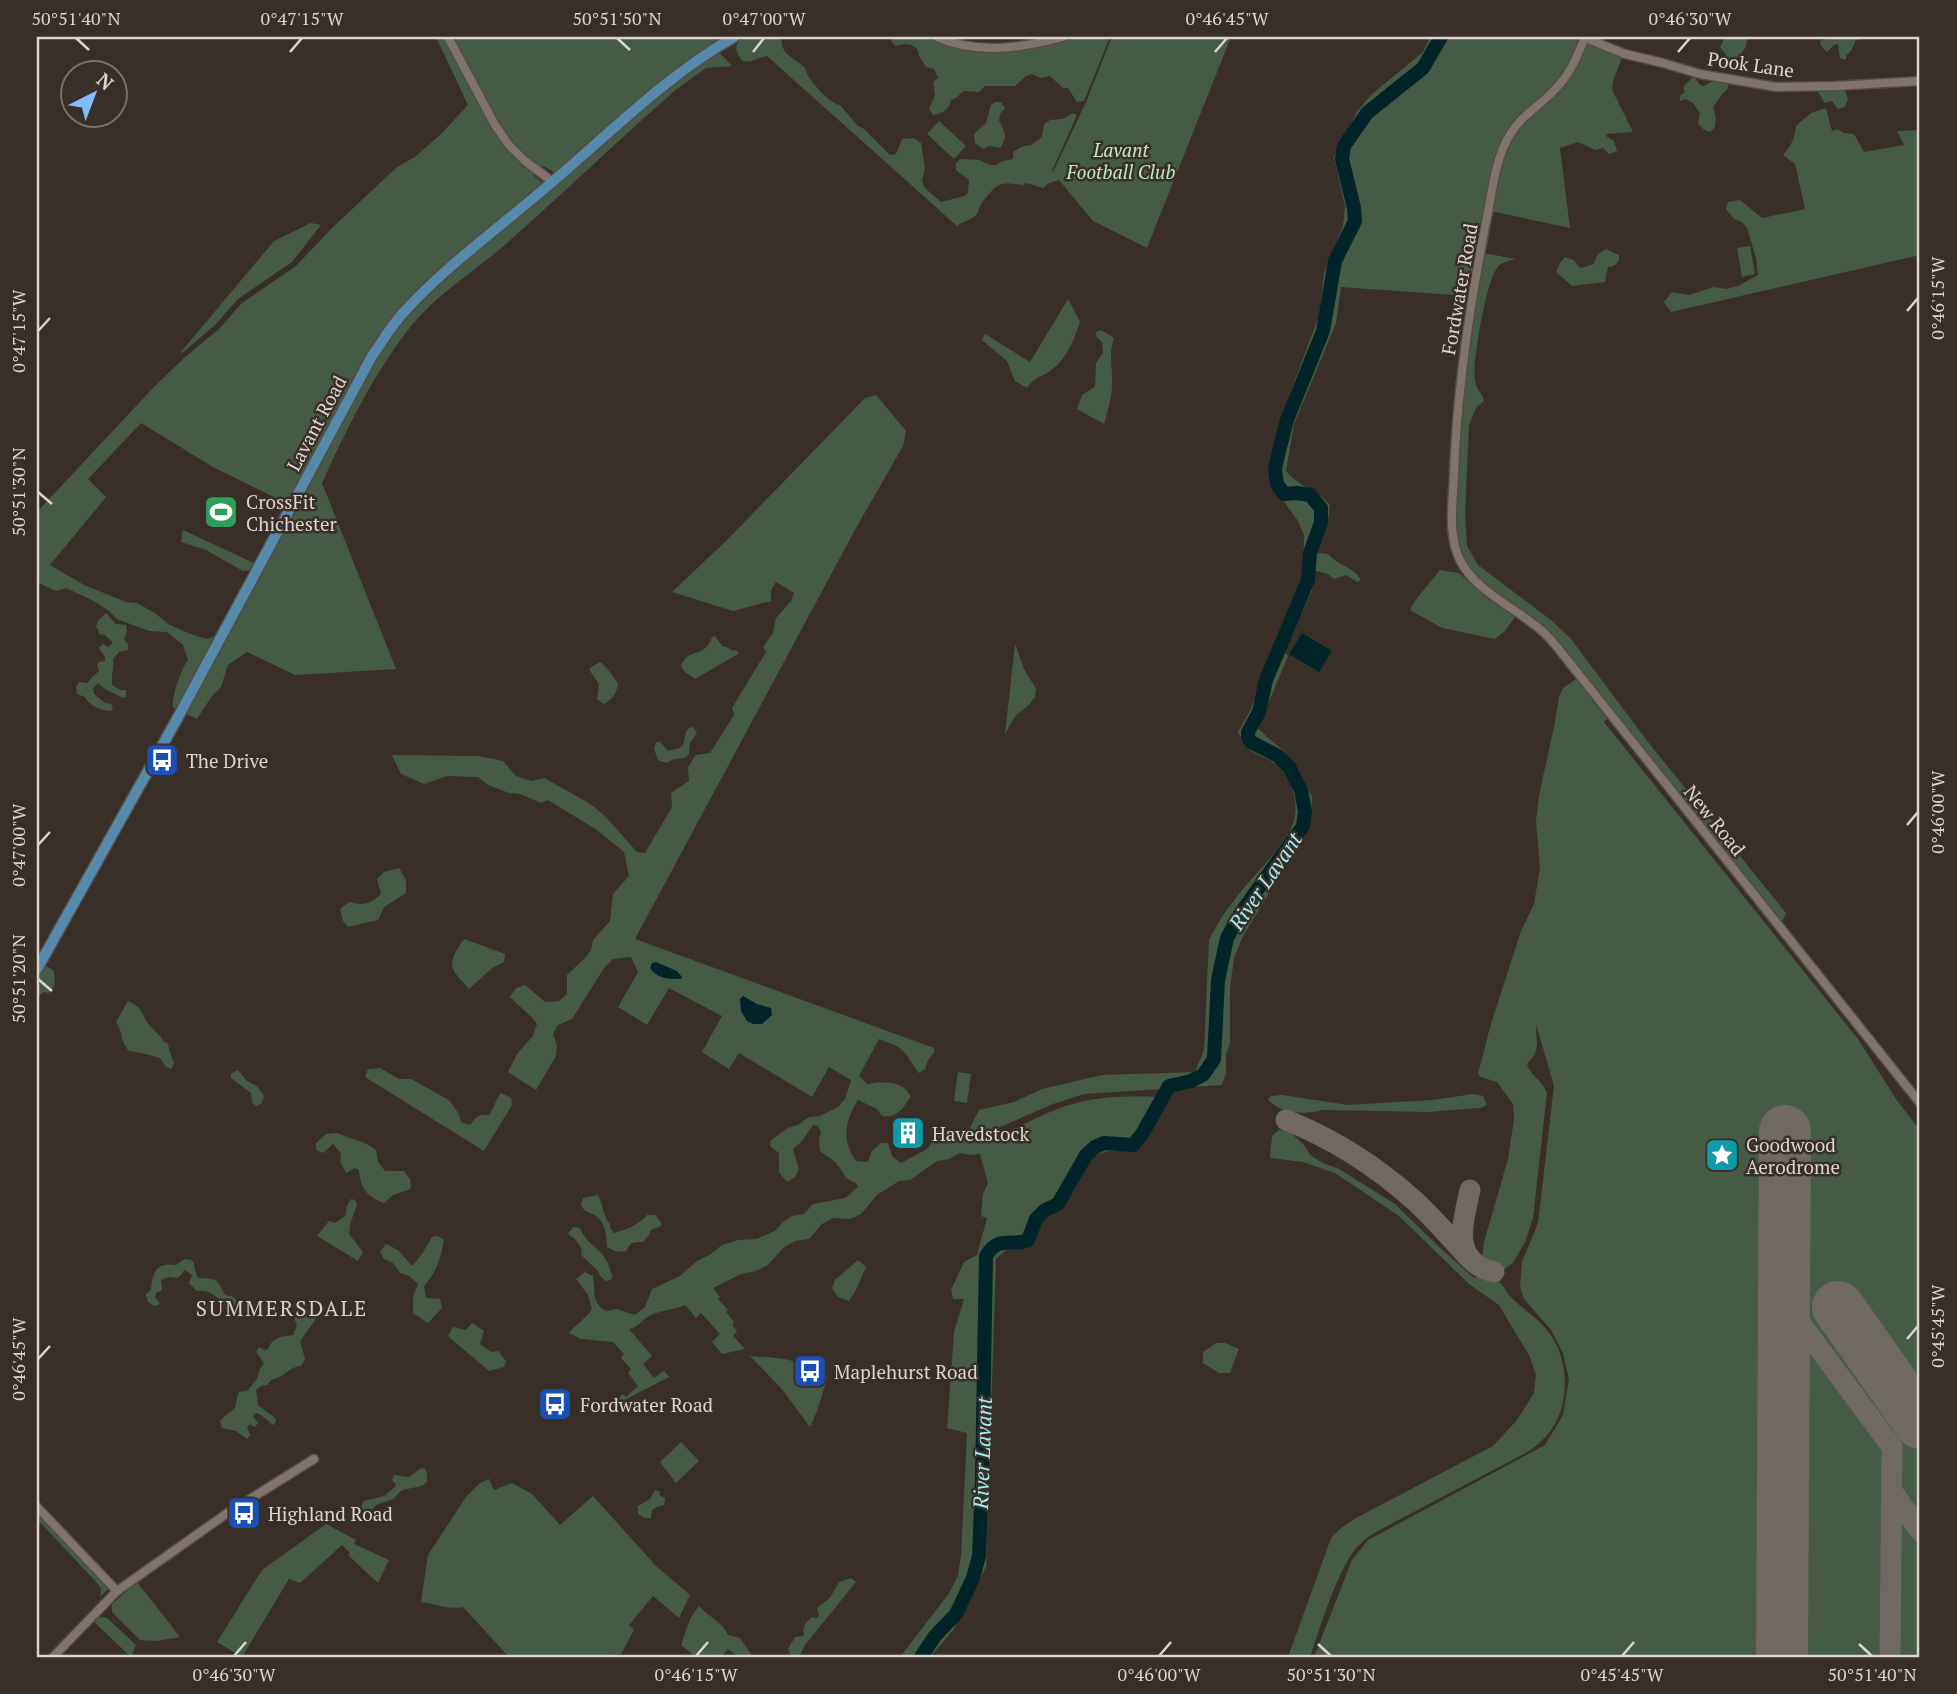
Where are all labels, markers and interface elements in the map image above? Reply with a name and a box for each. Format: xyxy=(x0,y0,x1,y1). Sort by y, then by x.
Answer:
text: 50°51'40"N xyxy=(31,6,121,30)
text: 0°47'15"W xyxy=(260,6,344,30)
text: 50°51'50"N xyxy=(572,6,662,30)
text: 0°47'00"W xyxy=(722,6,806,30)
text: 0°46'45"W xyxy=(1185,6,1269,30)
text: 0°46'30"W xyxy=(1648,6,1732,30)
street label: Pook Lane xyxy=(1706,46,1796,82)
north arrow xyxy=(60,60,130,130)
text: N xyxy=(92,67,120,96)
park label: Lavant Football Club xyxy=(1066,137,1175,184)
street label: Fordwater Road xyxy=(1435,221,1483,357)
text: 0°46'15"W xyxy=(1925,256,1949,340)
text: 0°47'15"W xyxy=(6,289,30,373)
street label: Lavant Road xyxy=(280,371,352,475)
text: 50°51'30"N xyxy=(6,447,30,537)
place label: CrossFit Chichester xyxy=(246,489,338,536)
sports icon: CrossFit Chichester xyxy=(202,493,240,531)
bus stop icon: The Drive xyxy=(143,741,181,779)
place label: The Drive xyxy=(186,748,268,773)
text: 0°46'00"W xyxy=(1925,770,1949,854)
street label: New Road xyxy=(1679,779,1752,861)
text: 0°47'00"W xyxy=(6,803,30,887)
water label: River Lavant xyxy=(1221,826,1309,936)
text: 50°51'20"N xyxy=(6,934,30,1024)
building icon: Havedstock xyxy=(889,1114,927,1152)
place label: Havedstock xyxy=(932,1121,1029,1146)
place label: Goodwood Aerodrome xyxy=(1746,1132,1840,1179)
place icon: Goodwood Aerodrome xyxy=(1703,1136,1741,1174)
text: 0°45'45"W xyxy=(1925,1284,1949,1368)
district label: SUMMERSDALE xyxy=(196,1294,368,1322)
text: 0°46'45"W xyxy=(6,1317,30,1401)
bus stop icon: Maplehurst Road xyxy=(791,1352,829,1390)
place label: Maplehurst Road xyxy=(834,1359,978,1384)
bus stop icon: Fordwater Road xyxy=(536,1385,574,1423)
place label: Fordwater Road xyxy=(580,1392,713,1417)
water label: River Lavant xyxy=(966,1395,998,1511)
bus stop icon: Highland Road xyxy=(225,1494,263,1532)
place label: Highland Road xyxy=(268,1501,393,1526)
text: 0°46'30"W xyxy=(192,1662,276,1686)
text: 0°46'15"W xyxy=(654,1662,738,1686)
text: 0°46'00"W xyxy=(1117,1662,1201,1686)
text: 50°51'30"N xyxy=(1286,1662,1376,1686)
text: 0°45'45"W xyxy=(1580,1662,1664,1686)
text: 50°51'40"N xyxy=(1827,1662,1917,1686)

